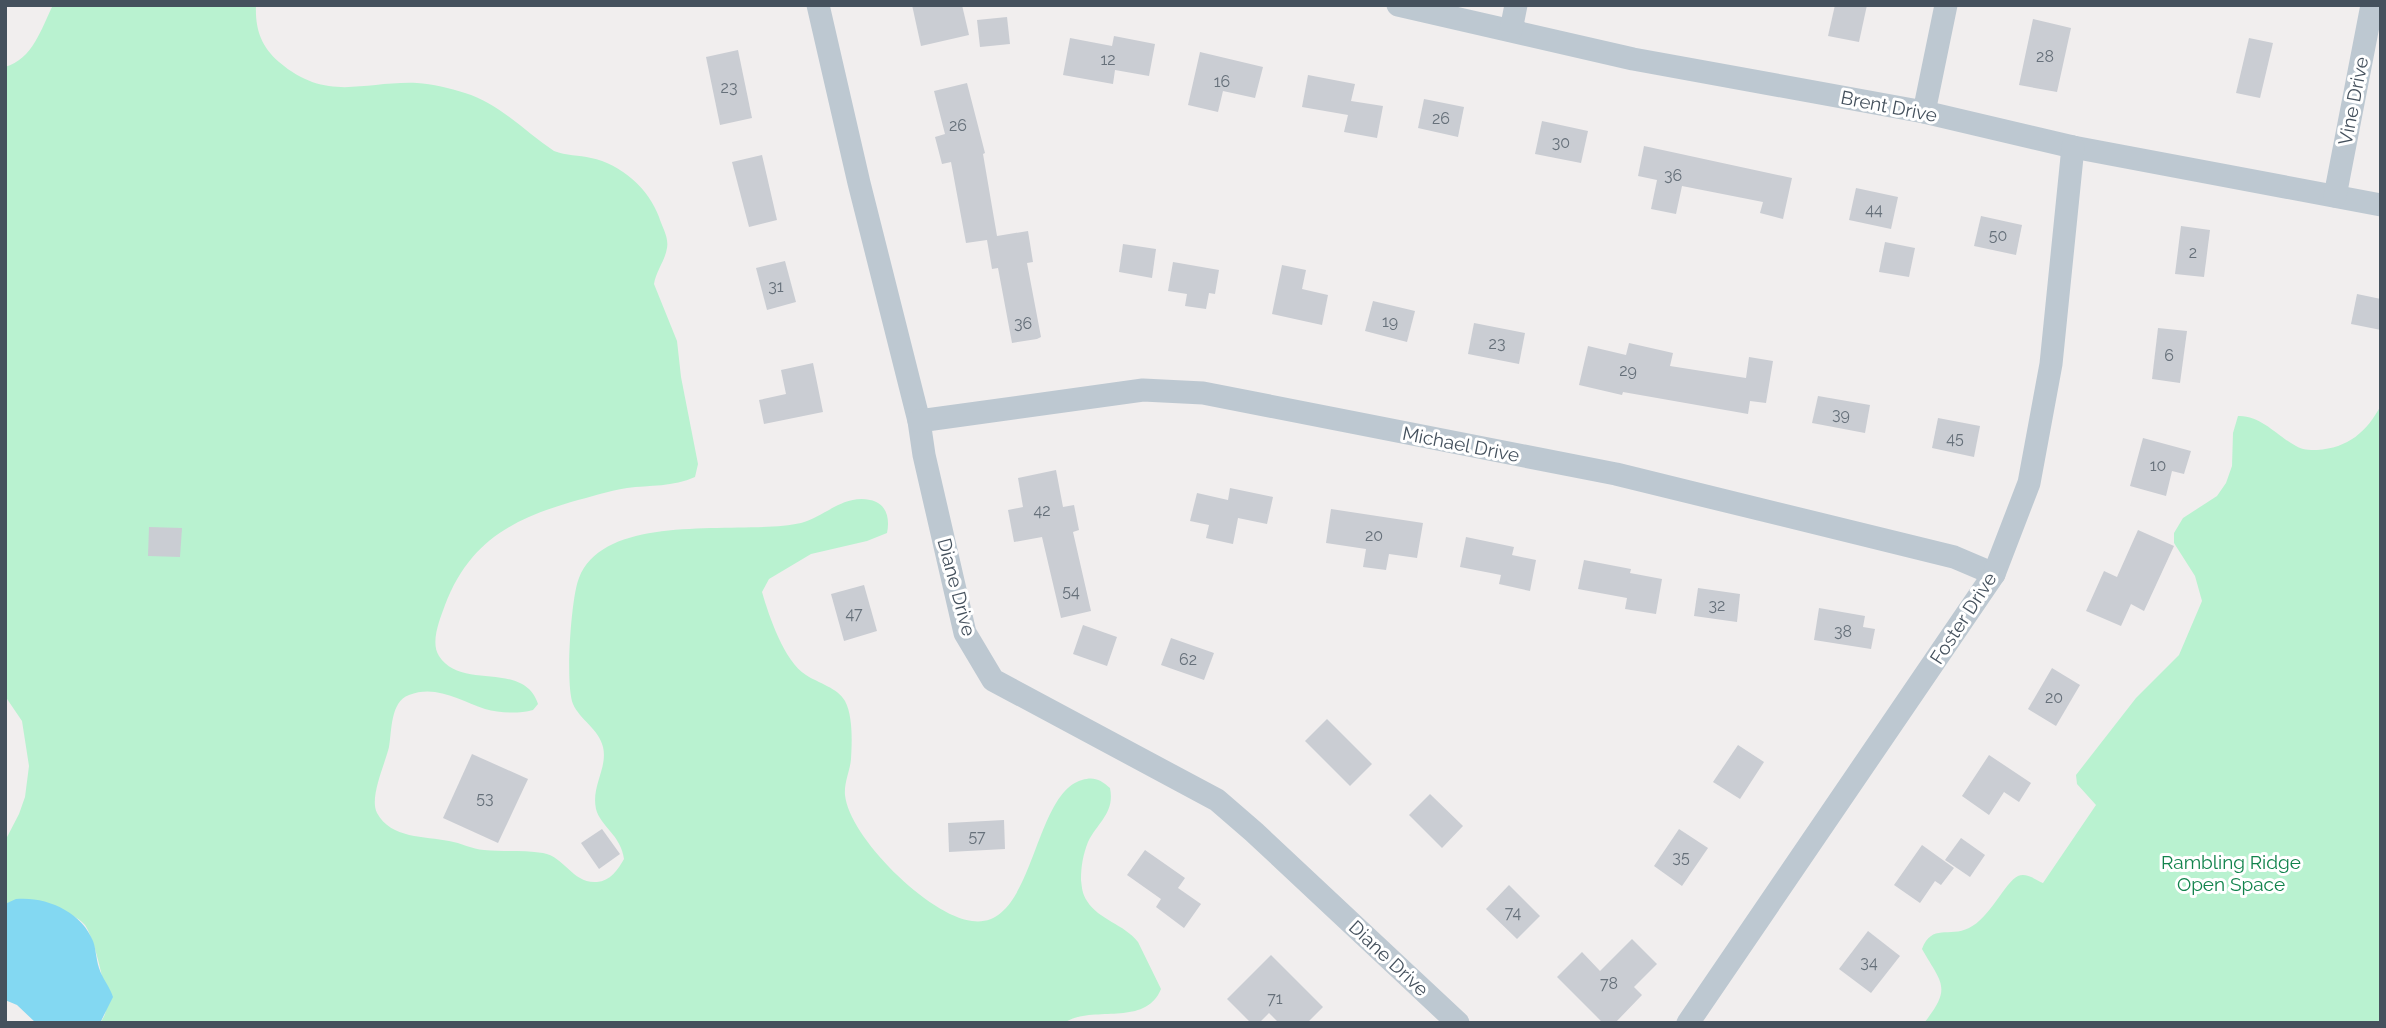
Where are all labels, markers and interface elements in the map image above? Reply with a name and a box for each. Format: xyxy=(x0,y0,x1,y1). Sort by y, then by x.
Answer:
house number: 28 xyxy=(2036,47,2054,66)
house number: 12 xyxy=(1100,50,1116,69)
street label: Vine Drive xyxy=(2334,55,2372,147)
house number: 16 xyxy=(1214,72,1230,91)
house number: 23 xyxy=(721,78,737,97)
street label: Brent Drive xyxy=(1839,86,1939,126)
house number: 26 xyxy=(1432,109,1450,128)
house number: 26 xyxy=(949,116,967,135)
house number: 30 xyxy=(1552,133,1570,152)
house number: 36 xyxy=(1664,166,1682,185)
house number: 44 xyxy=(1865,200,1883,219)
house number: 50 xyxy=(1989,226,2007,245)
house number: 2 xyxy=(2189,243,2197,262)
house number: 31 xyxy=(768,277,784,296)
house number: 19 xyxy=(1382,312,1398,331)
house number: 36 xyxy=(1014,314,1032,333)
house number: 23 xyxy=(1489,334,1505,353)
house number: 6 xyxy=(2164,346,2174,365)
house number: 29 xyxy=(1619,361,1637,380)
house number: 39 xyxy=(1832,405,1850,424)
street label: Michael Drive xyxy=(1401,422,1521,466)
house number: 45 xyxy=(1946,429,1964,448)
house number: 10 xyxy=(2150,456,2166,475)
house number: 42 xyxy=(1033,501,1051,520)
house number: 20 xyxy=(1365,526,1383,545)
street label: Diane Drive xyxy=(933,536,981,638)
street label: Foster Drive xyxy=(1925,568,2001,668)
house number: 54 xyxy=(1062,582,1080,601)
house number: 32 xyxy=(1709,596,1725,615)
house number: 47 xyxy=(845,604,863,623)
house number: 38 xyxy=(1834,622,1852,641)
house number: 62 xyxy=(1179,650,1197,669)
house number: 20 xyxy=(2045,688,2063,707)
house number: 53 xyxy=(476,789,494,808)
house number: 57 xyxy=(968,827,986,846)
house number: 35 xyxy=(1672,848,1690,867)
park label: Rambling Ridge Open Space xyxy=(2161,851,2301,895)
house number: 74 xyxy=(1505,903,1521,922)
street label: Diane Drive xyxy=(1345,916,1433,1000)
house number: 34 xyxy=(1860,953,1878,972)
house number: 78 xyxy=(1600,974,1618,993)
house number: 71 xyxy=(1267,989,1283,1008)

